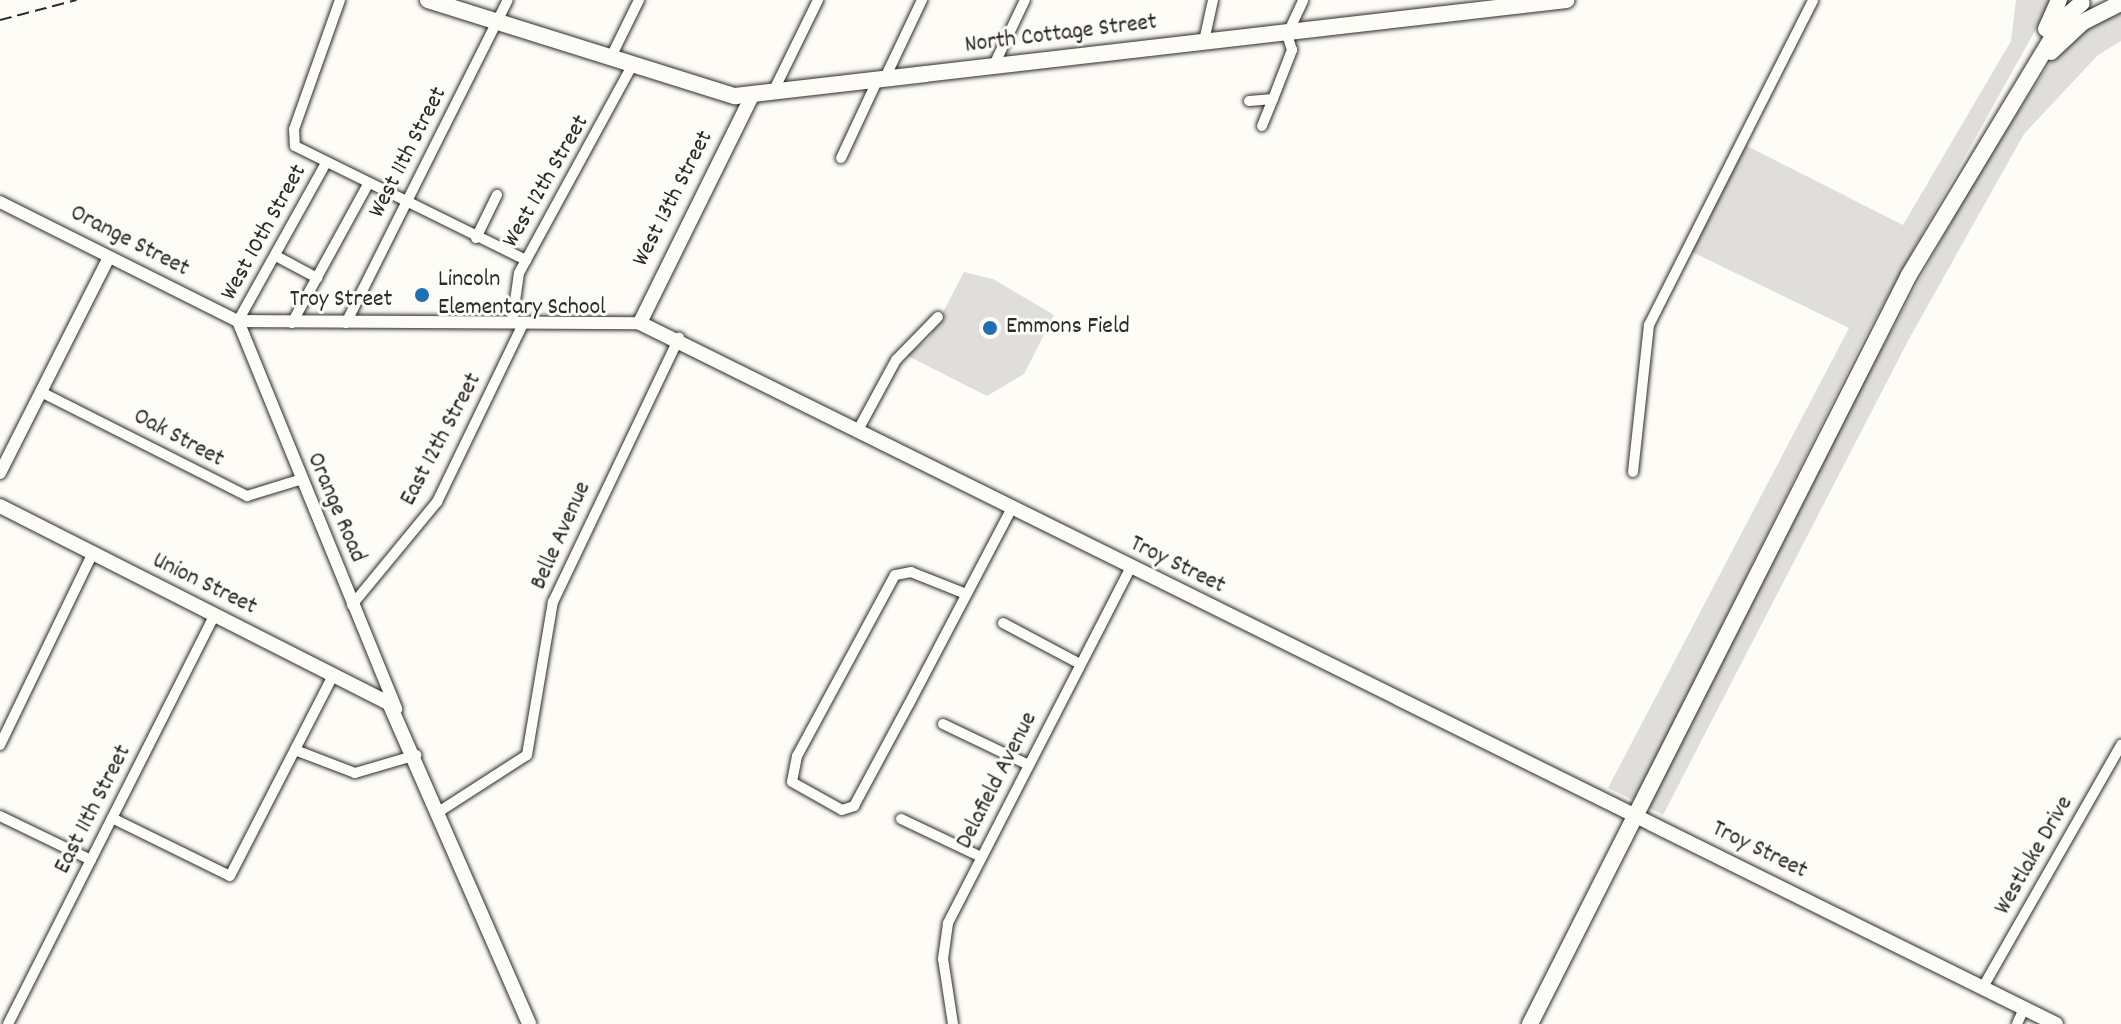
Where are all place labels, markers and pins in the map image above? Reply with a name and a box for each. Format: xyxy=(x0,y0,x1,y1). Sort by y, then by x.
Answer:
place label: Lincoln Elementary School xyxy=(438,267,606,323)
marker: Lincoln Elementary School xyxy=(413,286,431,304)
place label: Emmons Field xyxy=(1006,314,1130,342)
marker: Emmons Field xyxy=(981,319,999,337)

